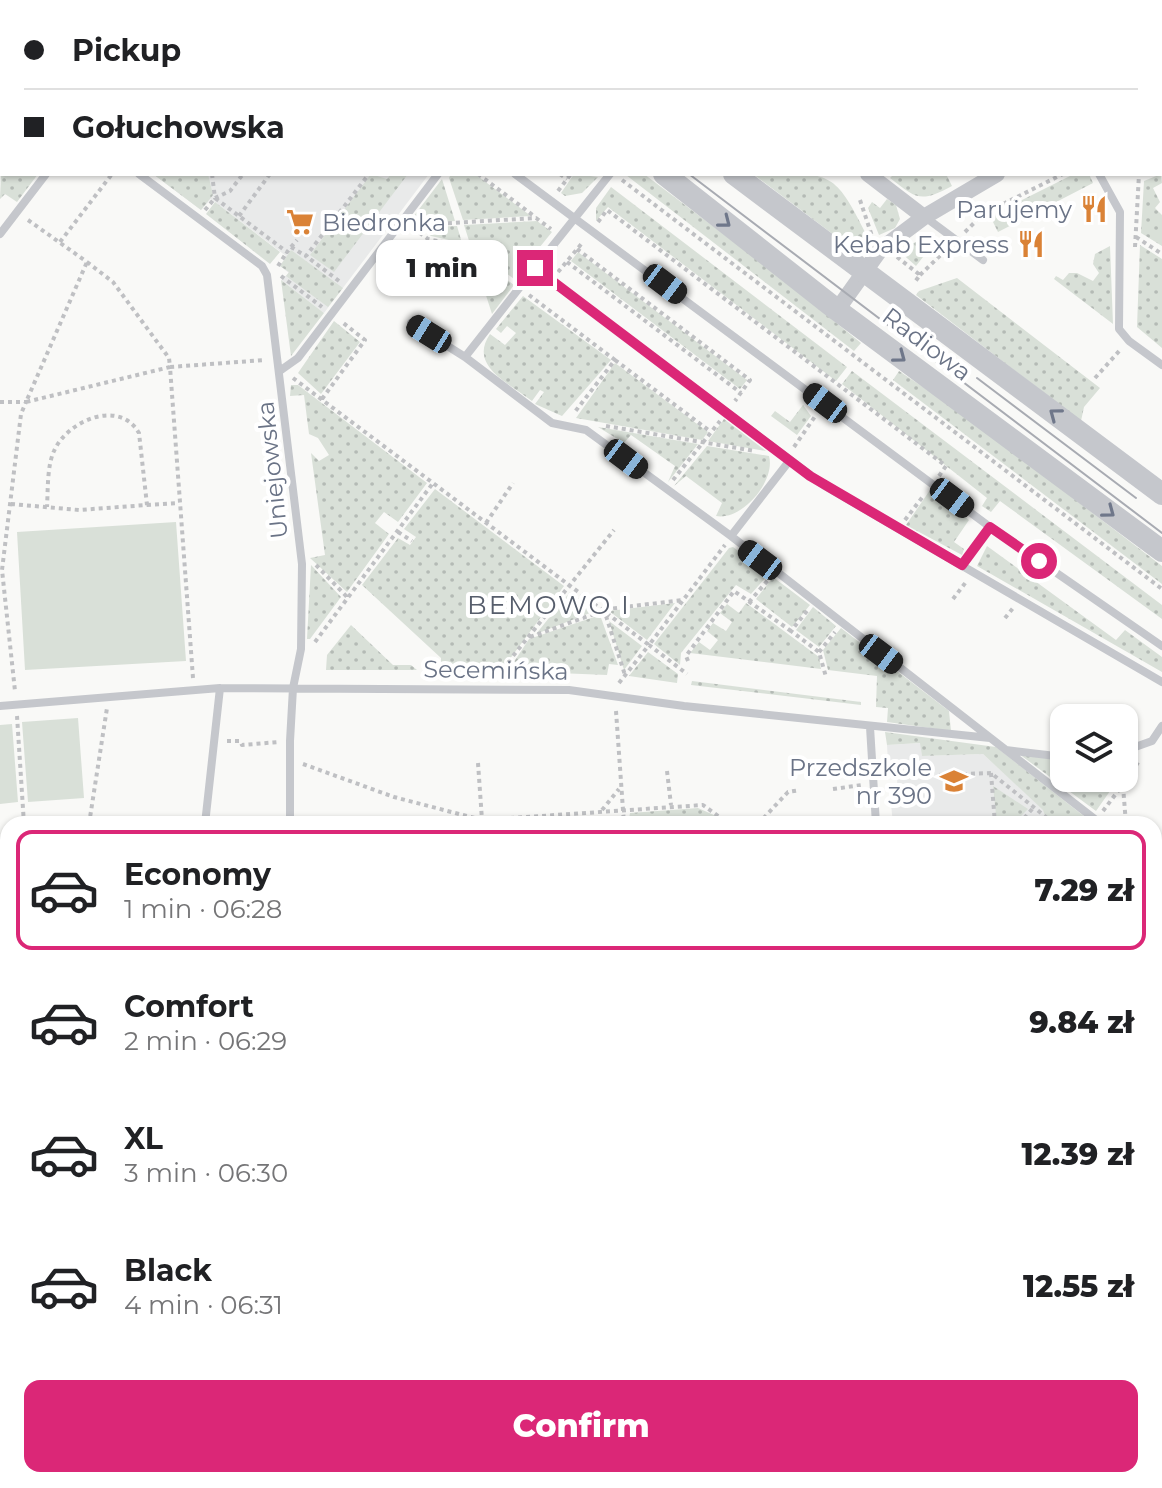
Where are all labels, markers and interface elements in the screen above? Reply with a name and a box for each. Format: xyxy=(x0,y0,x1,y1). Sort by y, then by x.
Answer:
text: Pickup xyxy=(72,32,181,69)
text: Gołuchowska xyxy=(72,109,285,146)
restaurant icon: Parujemy xyxy=(1079,194,1109,224)
place label: Parujemy xyxy=(956,195,1072,224)
supermarket icon: Biedronka xyxy=(285,207,315,237)
place label: Biedronka xyxy=(322,208,446,237)
one-way arrow xyxy=(716,213,731,227)
restaurant icon: Kebab Express xyxy=(1016,229,1046,259)
place label: Kebab Express xyxy=(833,230,1009,259)
callout: 1 min xyxy=(375,240,507,296)
route end xyxy=(517,250,553,286)
text: 1 min xyxy=(406,252,478,284)
car xyxy=(639,260,691,308)
street label: Radiowa xyxy=(877,301,977,387)
car xyxy=(402,311,456,357)
one-way arrow xyxy=(891,347,905,361)
car xyxy=(799,379,851,427)
street label: Uniejowska xyxy=(250,400,294,540)
one-way arrow xyxy=(1049,409,1064,423)
car xyxy=(600,435,652,483)
car xyxy=(926,474,978,522)
one-way arrow xyxy=(1100,502,1114,516)
car xyxy=(734,536,786,584)
route start xyxy=(1021,543,1057,579)
district label: BEMOWO I xyxy=(467,589,631,621)
car xyxy=(855,630,907,678)
street label: Secemińska xyxy=(423,654,569,686)
map controls xyxy=(1050,704,1138,792)
button: layers xyxy=(1050,704,1138,792)
place label: Przedszkole nr 390 xyxy=(789,753,932,810)
school or university icon: Przedszkole nr 390 xyxy=(939,766,969,796)
icon: car xyxy=(28,854,100,926)
text: Economy xyxy=(124,856,271,893)
text: 7.29 zł xyxy=(1034,872,1134,909)
text: 1 min · 06:28 xyxy=(124,893,282,925)
icon: car xyxy=(28,986,100,1058)
text: Comfort xyxy=(124,988,254,1025)
text: 9.84 zł xyxy=(1029,1004,1134,1041)
text: 2 min · 06:29 xyxy=(124,1025,287,1057)
icon: car xyxy=(28,1118,100,1190)
text: XL xyxy=(124,1120,163,1157)
text: 12.39 zł xyxy=(1021,1136,1134,1173)
text: 3 min · 06:30 xyxy=(124,1157,288,1189)
icon: car xyxy=(28,1250,100,1322)
text: Black xyxy=(124,1252,212,1289)
text: 12.55 zł xyxy=(1023,1268,1134,1305)
text: 4 min · 06:31 xyxy=(124,1289,283,1321)
button: Confirm xyxy=(24,1380,1138,1472)

